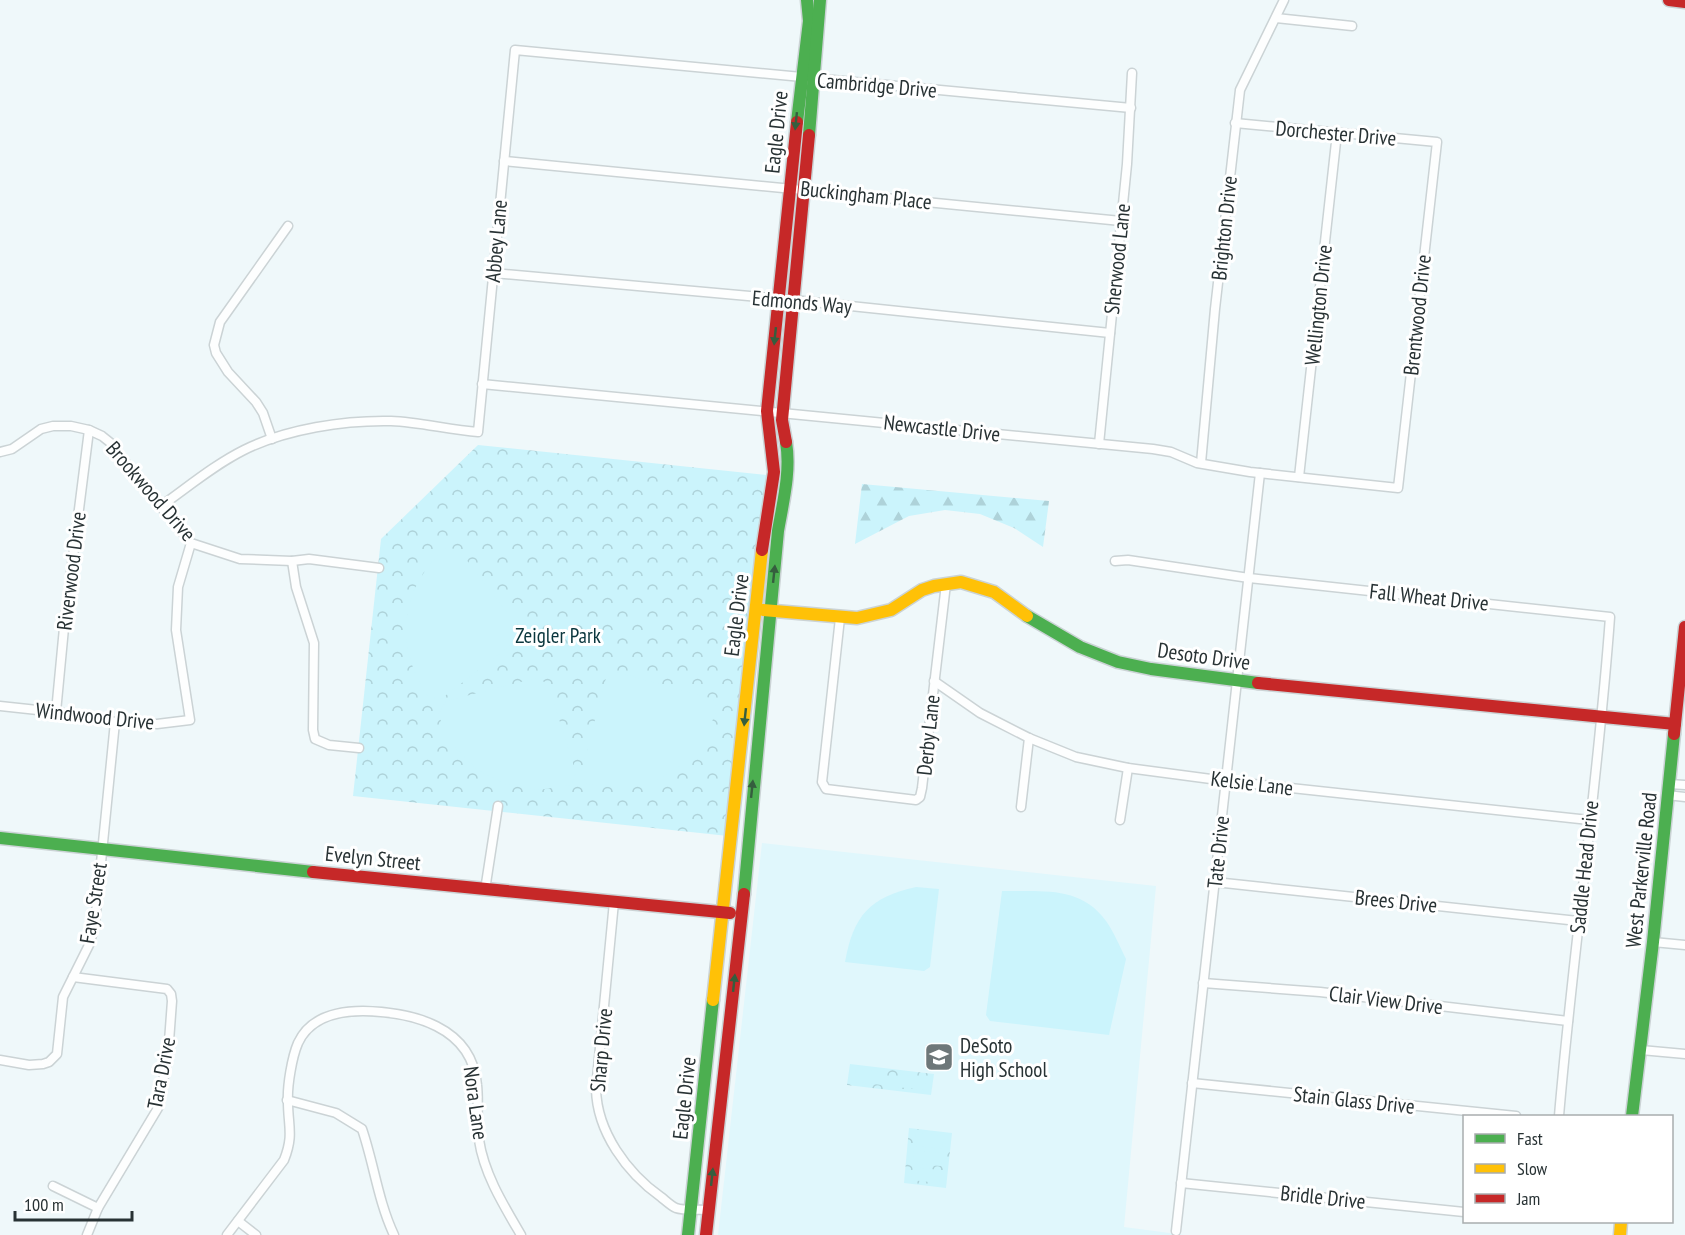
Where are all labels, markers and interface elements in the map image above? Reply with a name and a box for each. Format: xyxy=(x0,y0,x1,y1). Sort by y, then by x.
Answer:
street label: Cambridge Drive xyxy=(816,66,938,104)
street label: Eagle Drive xyxy=(758,89,794,175)
one-way arrow xyxy=(792,111,801,130)
street label: Dorchester Drive xyxy=(1275,114,1397,152)
street label: Brighton Drive xyxy=(1205,174,1243,282)
street label: Buckingham Place xyxy=(799,175,933,215)
street label: Abbey Lane xyxy=(479,199,513,283)
street label: Sherwood Lane xyxy=(1098,202,1136,316)
street label: Wellington Drive xyxy=(1298,243,1338,367)
street label: Brentwood Drive xyxy=(1397,253,1437,377)
street label: Edmonds Way xyxy=(751,284,853,320)
one-way arrow xyxy=(770,326,779,345)
street label: Newcastle Drive xyxy=(882,408,1002,448)
street label: Brookwood Drive xyxy=(100,435,202,547)
street label: Riverwood Drive xyxy=(50,510,92,632)
one-way arrow xyxy=(769,565,779,584)
street label: Eagle Drive xyxy=(718,572,754,658)
street label: Fall Wheat Drive xyxy=(1368,577,1490,617)
park label: Zeigler Park xyxy=(515,622,601,649)
street label: Desoto Drive xyxy=(1156,636,1252,676)
street label: Derby Lane xyxy=(910,693,946,777)
street label: Windwood Drive xyxy=(34,696,156,736)
one-way arrow xyxy=(740,708,749,727)
street label: Kelsie Lane xyxy=(1209,765,1295,801)
one-way arrow xyxy=(747,780,757,799)
street label: West Parkerville Road xyxy=(1619,791,1663,949)
street label: Saddle Head Drive xyxy=(1564,799,1604,935)
street label: Tate Drive xyxy=(1201,814,1235,890)
street label: Evelyn Street xyxy=(324,840,422,876)
street label: Faye Street xyxy=(73,860,113,945)
street label: Brees Drive xyxy=(1354,883,1438,919)
one-way arrow xyxy=(729,973,738,992)
street label: Clair View Drive xyxy=(1328,980,1444,1020)
street label: Sharp Drive xyxy=(584,1007,618,1093)
place label: DeSoto High School xyxy=(960,1032,1047,1083)
street label: Tara Drive xyxy=(141,1035,181,1111)
school or university icon: DeSoto High School xyxy=(923,1041,955,1073)
street label: Eagle Drive xyxy=(666,1055,702,1141)
street label: Nora Lane xyxy=(458,1065,494,1141)
street label: Stain Glass Drive xyxy=(1292,1080,1416,1120)
legend xyxy=(1463,1115,1673,1223)
text: Fast xyxy=(1517,1127,1543,1150)
text: Slow xyxy=(1517,1157,1548,1180)
one-way arrow xyxy=(707,1167,717,1186)
street label: Bridle Drive xyxy=(1279,1179,1367,1215)
scale bar xyxy=(15,1184,132,1222)
text: Jam xyxy=(1516,1187,1540,1210)
text: 100 m xyxy=(24,1193,64,1216)

